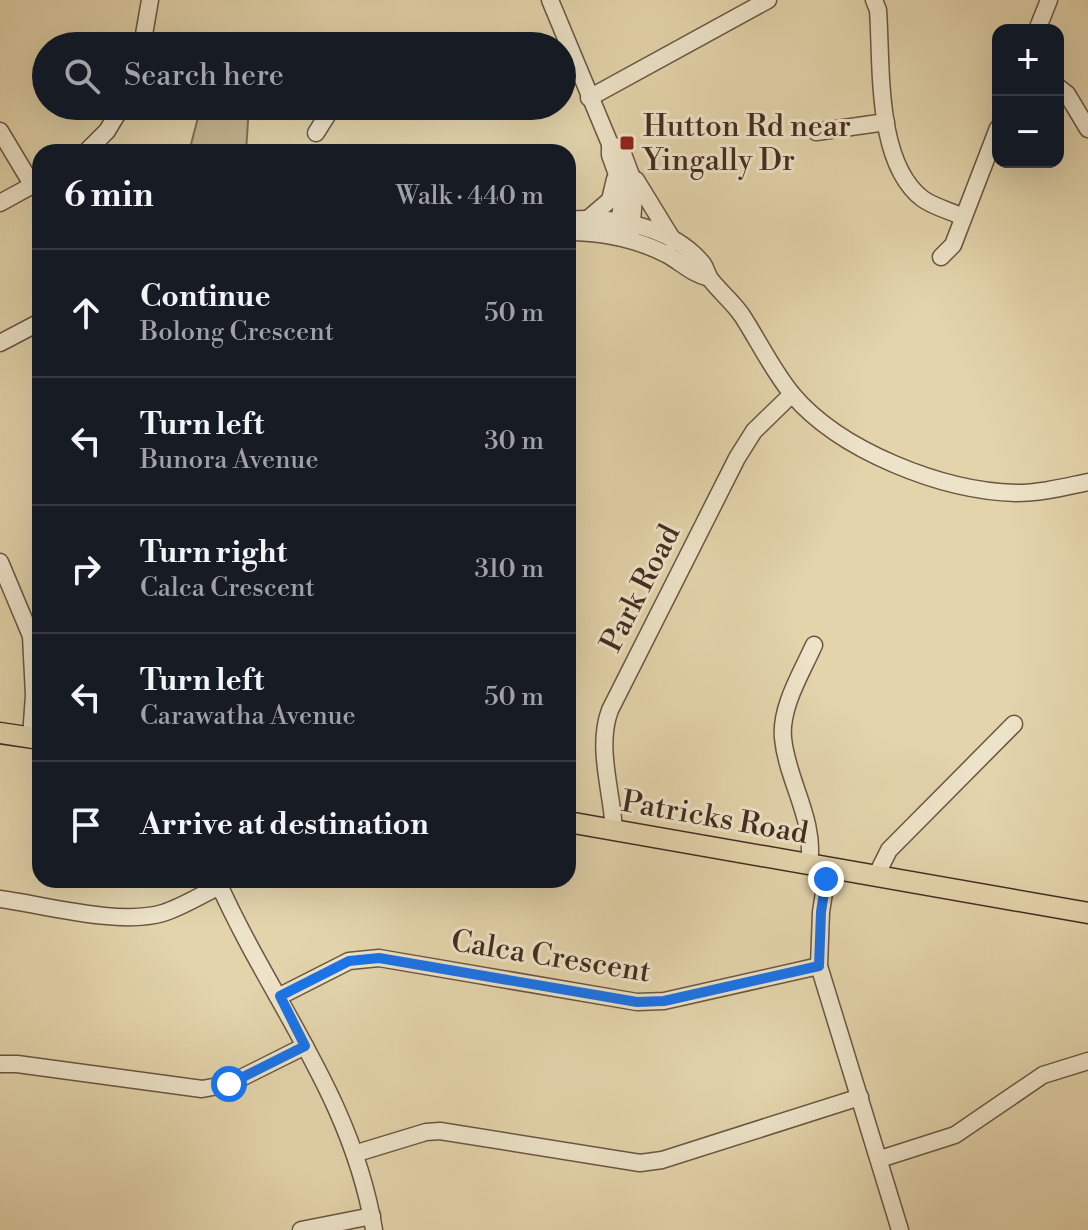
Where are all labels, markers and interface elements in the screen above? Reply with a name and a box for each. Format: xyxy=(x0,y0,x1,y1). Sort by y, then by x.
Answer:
map controls xyxy=(992,24,1064,168)
button: + xyxy=(992,24,1064,96)
search box xyxy=(32,32,576,120)
icon: search xyxy=(60,54,104,98)
text: Search here xyxy=(124,57,284,95)
button: − xyxy=(992,96,1064,168)
place label: Hutton Rd near Yingally Dr xyxy=(641,108,851,180)
marker: Hutton Rd near Yingally Dr xyxy=(618,134,636,152)
text: 6 min xyxy=(64,175,154,217)
text: Walk · 440 m xyxy=(396,180,544,212)
text: Continue xyxy=(140,278,271,316)
icon: ahead xyxy=(64,291,108,335)
text: 50 m xyxy=(484,297,544,329)
text: Bolong Crescent xyxy=(140,316,334,348)
text: Turn left xyxy=(140,406,264,444)
icon: left xyxy=(64,419,108,463)
text: 30 m xyxy=(484,425,544,457)
text: Bunora Avenue xyxy=(140,444,319,476)
street label: Park Road xyxy=(593,518,689,659)
text: Turn right xyxy=(140,534,287,572)
icon: right xyxy=(64,547,108,591)
text: 310 m xyxy=(475,553,544,585)
text: Calca Crescent xyxy=(140,572,315,604)
text: Turn left xyxy=(140,662,264,700)
icon: left xyxy=(64,675,108,719)
text: 50 m xyxy=(484,681,544,713)
text: Carawatha Avenue xyxy=(140,700,356,732)
street label: Patricks Road xyxy=(618,783,811,853)
icon: arrive xyxy=(64,803,108,847)
text: Arrive at destination xyxy=(140,806,429,844)
route end xyxy=(808,861,844,897)
street label: Calca Crescent xyxy=(448,922,654,992)
route start xyxy=(211,1066,247,1102)

